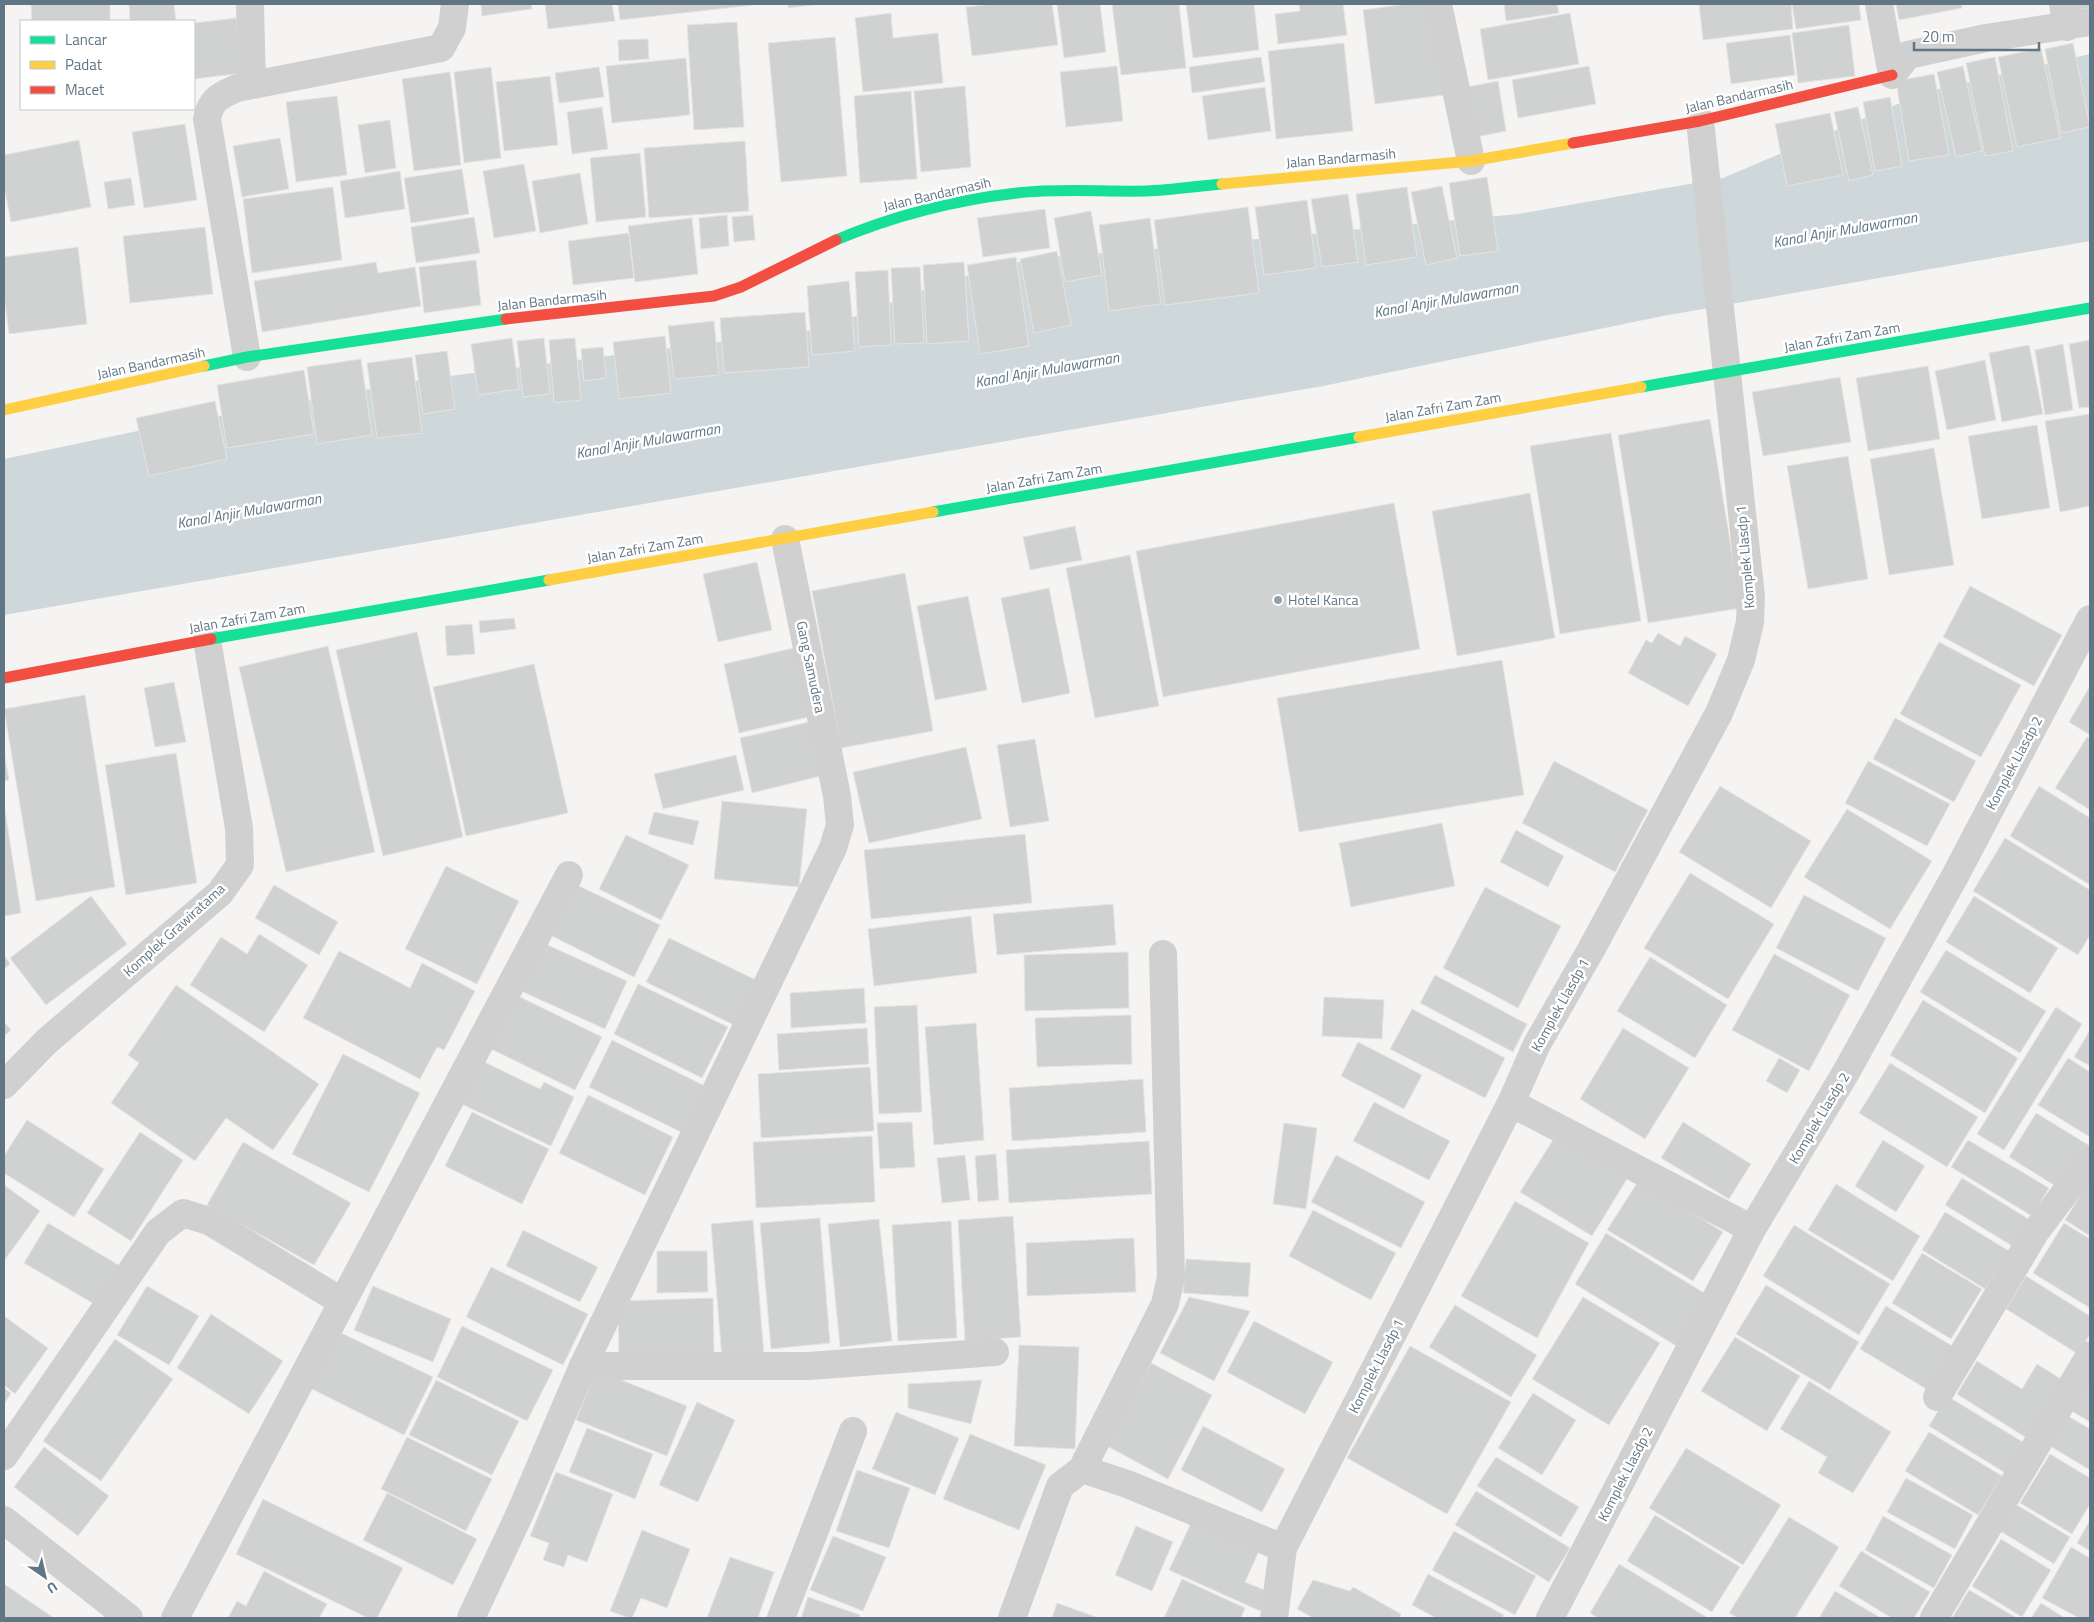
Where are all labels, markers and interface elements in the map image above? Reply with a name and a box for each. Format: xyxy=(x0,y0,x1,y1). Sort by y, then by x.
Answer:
legend xyxy=(20,20,195,110)
scale bar xyxy=(1914,20,2039,52)
text: 20 m xyxy=(1922,25,1955,48)
text: Lancar xyxy=(65,28,107,51)
text: Padat xyxy=(65,53,103,76)
street label: Jalan Bandarmasih xyxy=(1683,73,1795,118)
text: Macet xyxy=(65,78,105,101)
street label: Jalan Bandarmasih xyxy=(1285,142,1397,173)
street label: Jalan Bandarmasih xyxy=(881,171,993,216)
water label: Kanal Anjir Mulawarman xyxy=(1771,205,1919,254)
water label: Kanal Anjir Mulawarman xyxy=(1372,275,1520,324)
street label: Jalan Bandarmasih xyxy=(496,283,608,316)
street label: Jalan Zafri Zam Zam xyxy=(1782,316,1902,357)
street label: Jalan Bandarmasih xyxy=(95,341,207,384)
water label: Kanal Anjir Mulawarman xyxy=(973,345,1121,394)
street label: Jalan Zafri Zam Zam xyxy=(1383,386,1503,427)
water label: Kanal Anjir Mulawarman xyxy=(574,416,722,465)
street label: Jalan Zafri Zam Zam xyxy=(984,457,1104,498)
water label: Kanal Anjir Mulawarman xyxy=(175,486,323,535)
street label: Komplek Llasdp 1 xyxy=(1730,505,1759,610)
street label: Jalan Zafri Zam Zam xyxy=(585,527,705,568)
place label: Hotel Kanca xyxy=(1288,589,1359,610)
marker: Hotel Kanca xyxy=(1272,594,1284,606)
street label: Jalan Zafri Zam Zam xyxy=(187,597,307,638)
street label: Gang Samudera xyxy=(791,619,831,715)
street label: Komplek Llasdp 2 xyxy=(1980,712,2047,813)
street label: Komplek Grawiratama xyxy=(118,878,229,981)
street label: Komplek Llasdp 1 xyxy=(1525,954,1594,1055)
street label: Komplek Llasdp 2 xyxy=(1783,1068,1854,1168)
street label: Komplek Llasdp 1 xyxy=(1343,1315,1408,1417)
street label: Komplek Llasdp 2 xyxy=(1592,1423,1657,1525)
north arrow xyxy=(20,1552,70,1602)
text: U xyxy=(43,1577,62,1599)

